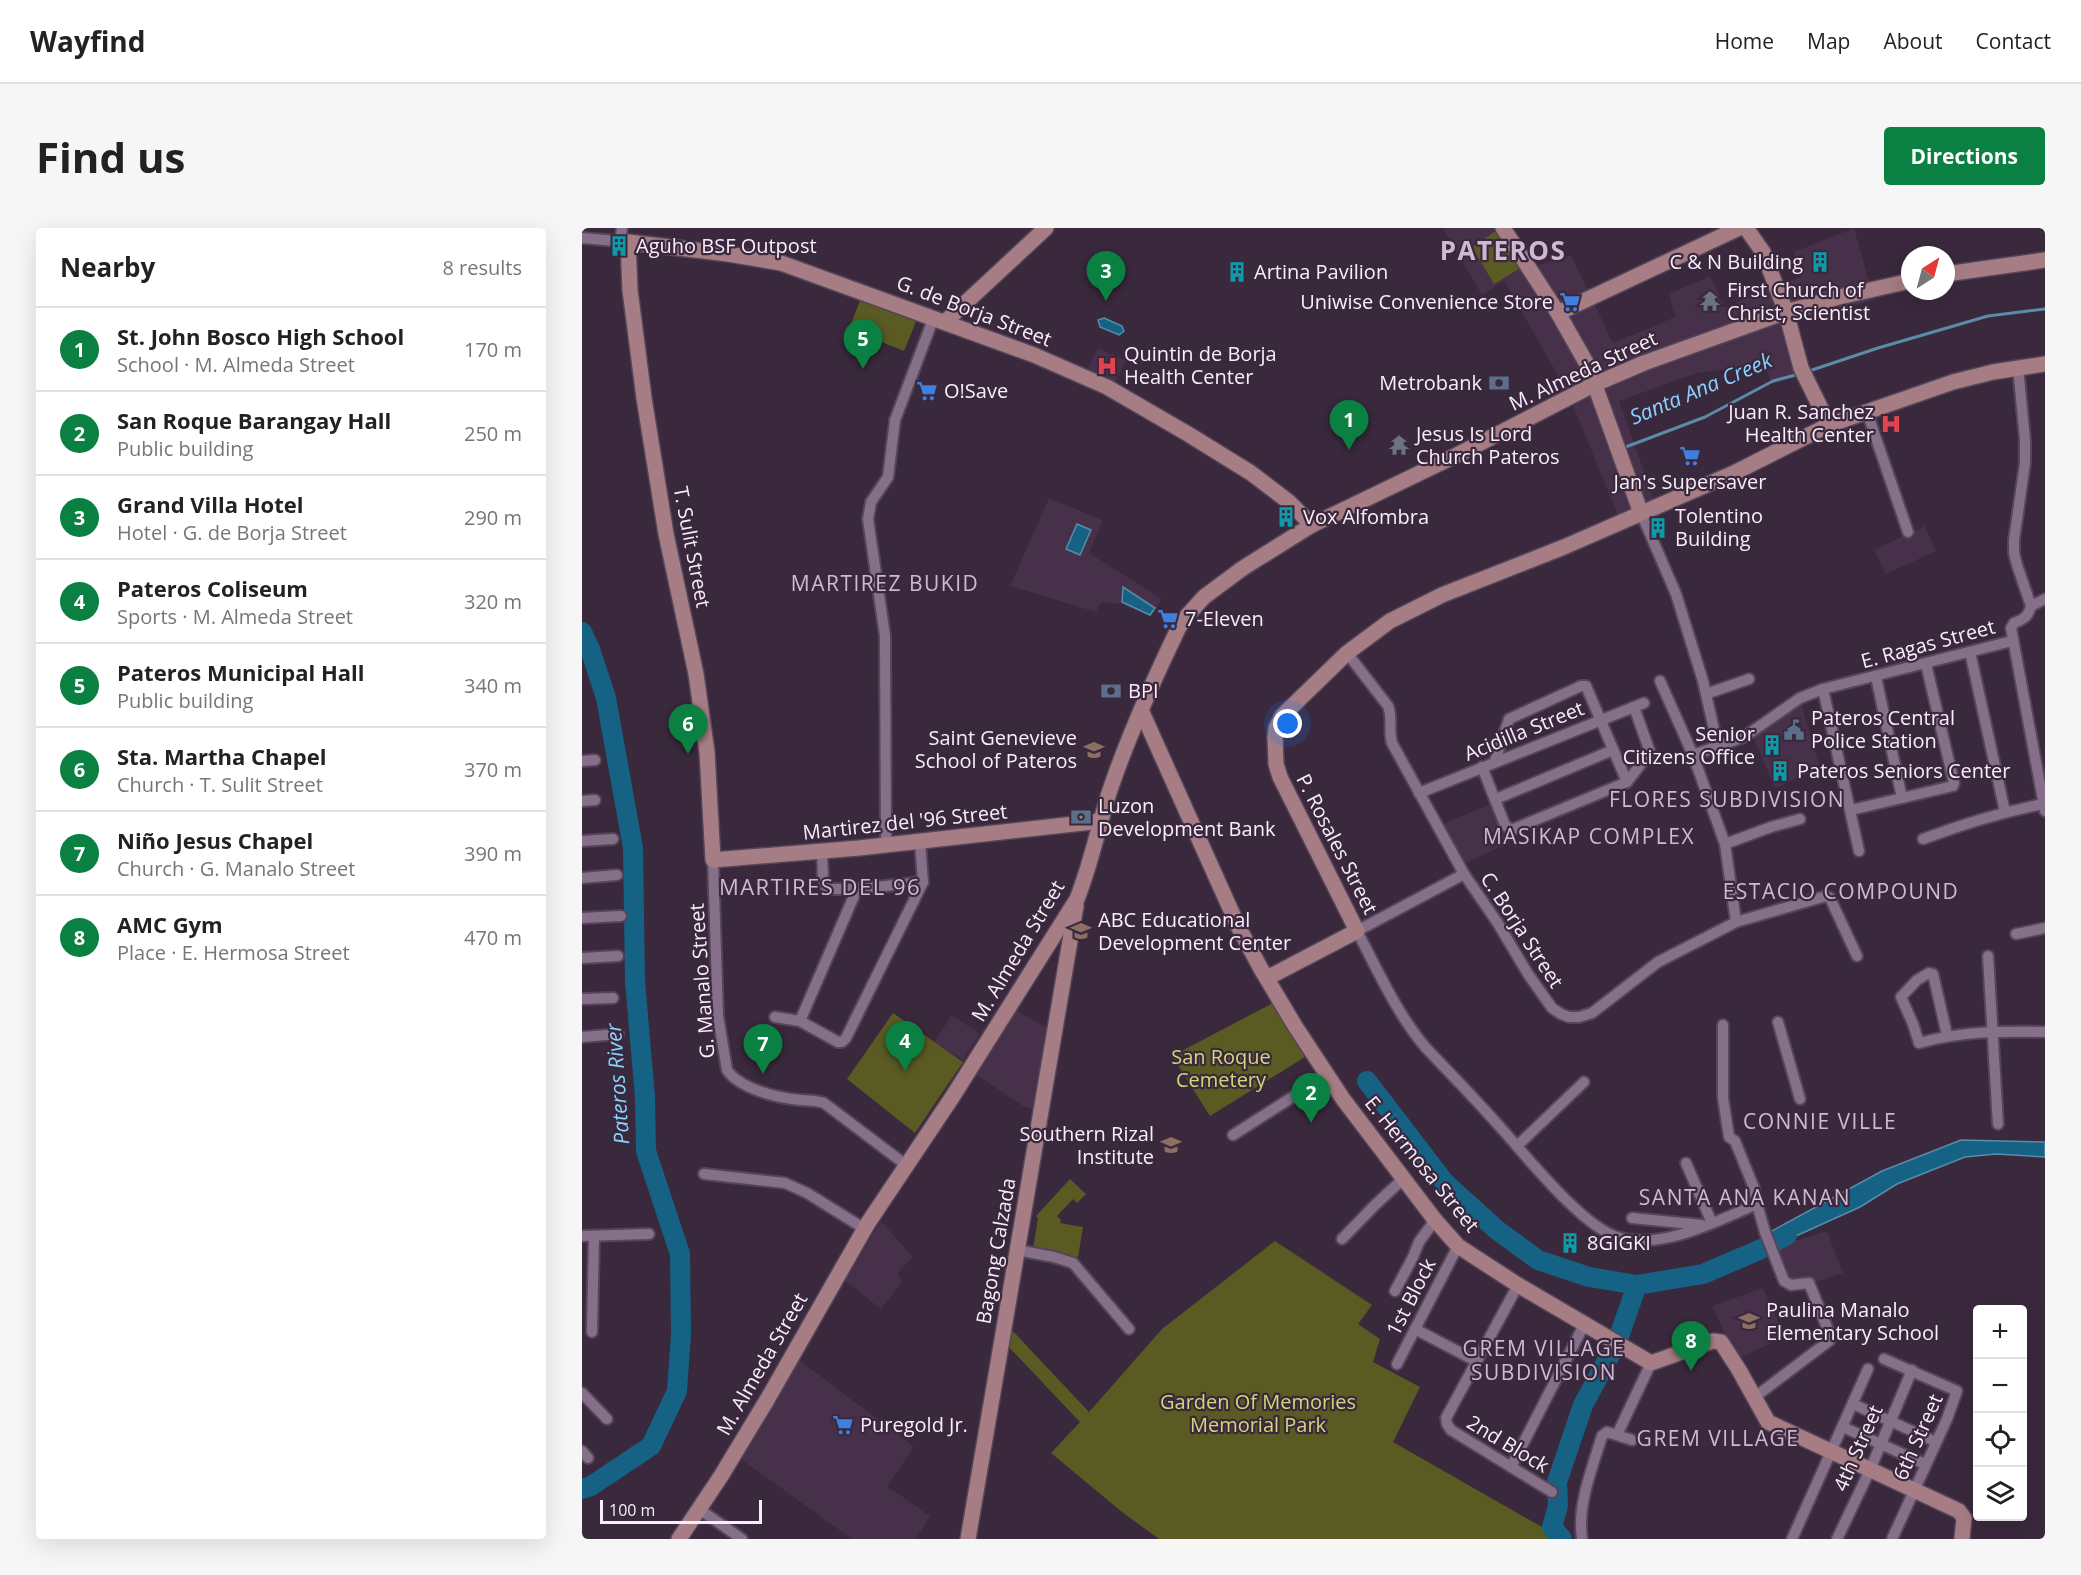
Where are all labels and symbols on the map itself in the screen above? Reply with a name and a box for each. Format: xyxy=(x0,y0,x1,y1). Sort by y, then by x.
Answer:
place label: Aguho BSF Outpost xyxy=(636,232,817,259)
district label: PATEROS xyxy=(1440,232,1566,268)
building icon: Aguho BSF Outpost xyxy=(607,234,631,258)
north arrow xyxy=(1901,246,1955,300)
place label: C & N Building xyxy=(1669,248,1803,275)
building icon: C & N Building xyxy=(1808,250,1832,274)
pin: 3 xyxy=(1086,251,1126,301)
place label: Artina Pavilion xyxy=(1254,258,1388,285)
building icon: Artina Pavilion xyxy=(1225,260,1249,284)
street label: G. de Borja Street xyxy=(893,269,1056,353)
place label: First Church of Christ, Scientist xyxy=(1727,276,1870,326)
place label: Uniwise Convenience Store xyxy=(1300,288,1553,315)
temple icon: First Church of Christ, Scientist xyxy=(1698,289,1722,313)
supermarket icon: Uniwise Convenience Store xyxy=(1558,290,1582,314)
pin: 5 xyxy=(844,320,882,369)
street label: M. Almeda Street xyxy=(1504,324,1661,417)
place label: Quintin de Borja Health Center xyxy=(1124,340,1277,390)
water label: Santa Ana Creek xyxy=(1625,345,1777,431)
hospital icon: Quintin de Borja Health Center xyxy=(1095,354,1119,378)
place label: Metrobank xyxy=(1379,369,1482,396)
bank icon: Metrobank xyxy=(1487,371,1511,395)
place label: O!Save xyxy=(944,377,1008,404)
supermarket icon: O!Save xyxy=(915,379,939,403)
place label: Juan R. Sanchez Health Center xyxy=(1726,398,1874,448)
pin: 1 xyxy=(1330,400,1368,450)
hospital icon: Juan R. Sanchez Health Center xyxy=(1879,412,1903,436)
place label: Jesus Is Lord Church Pateros xyxy=(1414,420,1560,470)
temple icon: Jesus Is Lord Church Pateros xyxy=(1387,433,1411,457)
supermarket icon: Jan's Supersaver xyxy=(1678,444,1702,468)
place label: Jan's Supersaver xyxy=(1612,468,1766,495)
street label: T. Sulit Street xyxy=(668,484,717,610)
place label: Tolentino Building xyxy=(1675,502,1763,552)
place label: Vox Alfombra xyxy=(1303,503,1429,530)
building icon: Vox Alfombra xyxy=(1274,505,1298,529)
building icon: Tolentino Building xyxy=(1646,516,1670,540)
district label: MARTIREZ BUKID xyxy=(791,569,979,597)
place label: 7-Eleven xyxy=(1185,605,1264,632)
supermarket icon: 7-Eleven xyxy=(1156,607,1180,631)
street label: E. Ragas Street xyxy=(1858,613,1998,674)
place label: BPI xyxy=(1128,677,1159,704)
bank icon: BPI xyxy=(1099,679,1123,703)
street label: Acidilla Street xyxy=(1460,694,1588,767)
pin: 6 xyxy=(668,704,708,754)
place label: Pateros Central Police Station xyxy=(1811,704,1955,754)
your location xyxy=(1273,709,1302,738)
public building icon: Pateros Central Police Station xyxy=(1782,718,1806,742)
place label: Senior Citizens Office xyxy=(1623,720,1755,770)
place label: Saint Genevieve School of Pateros xyxy=(915,724,1077,774)
building icon: Senior Citizens Office xyxy=(1760,733,1784,757)
school or university icon: Saint Genevieve School of Pateros xyxy=(1082,738,1106,762)
place label: Pateros Seniors Center xyxy=(1797,757,2011,784)
building icon: Pateros Seniors Center xyxy=(1768,759,1792,783)
street label: P. Rosales Street xyxy=(1290,769,1385,919)
district label: FLORES SUBDIVISION xyxy=(1609,785,1845,813)
place label: Luzon Development Bank xyxy=(1098,792,1276,842)
street label: Martirez del '96 Street xyxy=(801,797,1009,846)
bank icon: Luzon Development Bank xyxy=(1069,805,1093,829)
district label: MASIKAP COMPLEX xyxy=(1483,822,1695,850)
street label: C. Borja Street xyxy=(1475,866,1570,993)
district label: MARTIRES DEL 96 xyxy=(719,871,921,901)
street label: M. Almeda Street xyxy=(965,875,1070,1026)
district label: ESTACIO COMPOUND xyxy=(1723,877,1959,905)
street label: G. Manalo Street xyxy=(683,902,720,1060)
place label: ABC Educational Development Center xyxy=(1098,906,1291,956)
school or university icon: ABC Educational Development Center xyxy=(1069,919,1093,943)
water label: Pateros River xyxy=(599,1022,635,1146)
pin: 4 xyxy=(886,1022,924,1071)
pin: 7 xyxy=(744,1024,783,1074)
park label: San Roque Cemetery xyxy=(1171,1043,1271,1093)
pin: 2 xyxy=(1292,1074,1330,1123)
street label: E. Hermosa Street xyxy=(1359,1090,1486,1237)
district label: CONNIE VILLE xyxy=(1743,1107,1897,1135)
place label: Southern Rizal Institute xyxy=(1020,1120,1154,1170)
school or university icon: Southern Rizal Institute xyxy=(1159,1133,1183,1157)
street label: Bagong Calzada xyxy=(969,1176,1022,1326)
district label: SANTA ANA KANAN xyxy=(1639,1183,1851,1211)
place label: 8GIGKI xyxy=(1587,1229,1651,1256)
building icon: 8GIGKI xyxy=(1558,1231,1582,1255)
street label: 1st Block xyxy=(1380,1253,1442,1340)
street label: M. Almeda Street xyxy=(710,1288,813,1440)
place label: Paulina Manalo Elementary School xyxy=(1766,1296,1939,1346)
school or university icon: Paulina Manalo Elementary School xyxy=(1737,1309,1761,1333)
pin: 8 xyxy=(1672,1322,1710,1371)
district label: GREM VILLAGE SUBDIVISION xyxy=(1463,1334,1625,1386)
park label: Garden Of Memories Memorial Park xyxy=(1160,1388,1356,1438)
street label: 6th Street xyxy=(1887,1389,1949,1484)
street label: 4th Street xyxy=(1827,1400,1889,1495)
street label: 2nd Block xyxy=(1462,1409,1555,1479)
place label: Puregold Jr. xyxy=(860,1411,968,1438)
supermarket icon: Puregold Jr. xyxy=(831,1413,855,1437)
district label: GREM VILLAGE xyxy=(1637,1424,1799,1452)
scale bar xyxy=(600,1497,762,1524)

